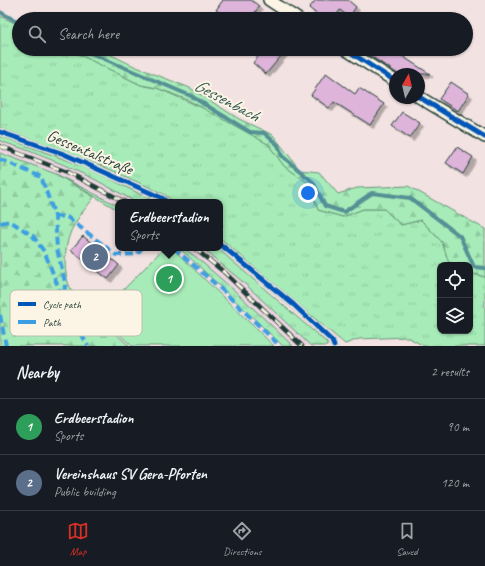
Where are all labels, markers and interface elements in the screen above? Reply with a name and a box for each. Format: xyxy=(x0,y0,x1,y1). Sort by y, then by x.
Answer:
search box xyxy=(12,12,473,56)
icon: search xyxy=(26,23,48,45)
text: Search here xyxy=(58,25,119,44)
north arrow xyxy=(389,68,425,104)
water label: Gessenbach xyxy=(191,74,265,127)
street label: Gessentalstraße xyxy=(44,124,137,180)
your location xyxy=(298,183,318,203)
popup xyxy=(115,199,223,251)
text: Erdbeerstadion xyxy=(129,208,209,227)
text: Sports xyxy=(129,227,159,243)
pin: 2 xyxy=(82,242,108,272)
map controls xyxy=(437,262,473,334)
button: locate xyxy=(437,262,473,298)
pin: 1 xyxy=(156,264,182,294)
legend xyxy=(10,290,142,336)
text: Cycle path xyxy=(43,297,82,311)
button: layers xyxy=(437,298,473,334)
text: Path xyxy=(43,315,62,329)
text: Nearby xyxy=(16,362,59,383)
text: 2 results xyxy=(431,364,469,380)
text: Erdbeerstadion xyxy=(54,409,133,428)
text: 1 xyxy=(26,419,32,435)
text: 90 m xyxy=(447,419,469,435)
text: Sports xyxy=(54,428,83,444)
text: Vereinshaus SV Gera-Pforten xyxy=(54,465,207,484)
text: 2 xyxy=(26,475,32,491)
text: 120 m xyxy=(441,475,469,491)
text: Public building xyxy=(54,484,116,500)
tab: Map xyxy=(67,520,89,558)
tab: Directions xyxy=(223,520,262,558)
tab: Saved xyxy=(396,520,418,558)

